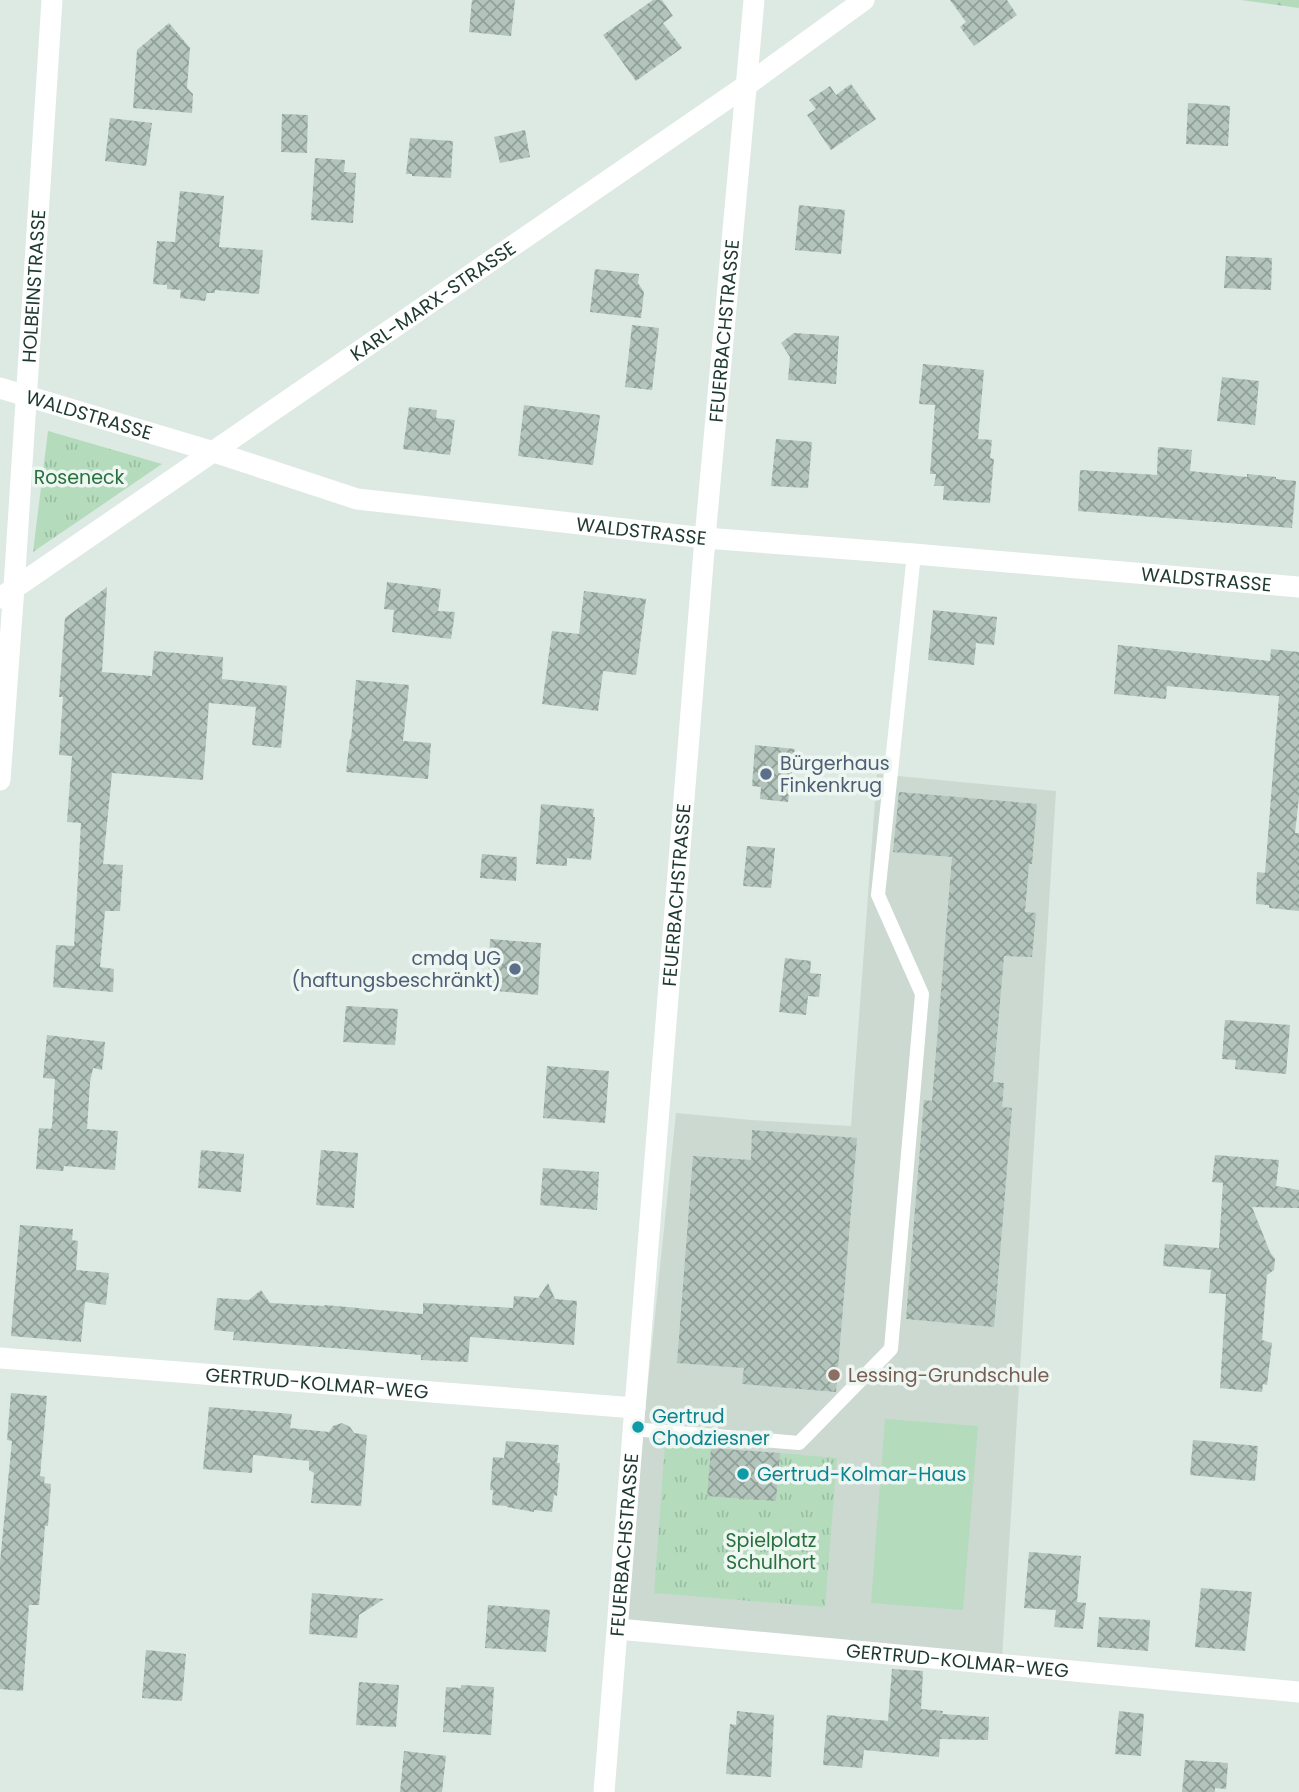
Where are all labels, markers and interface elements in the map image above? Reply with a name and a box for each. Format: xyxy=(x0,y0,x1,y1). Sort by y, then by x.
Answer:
street label: HOLBEINSTRASSE xyxy=(15,209,52,364)
street label: KARL-MARX-STRASSE xyxy=(345,234,521,367)
street label: FEUERBACHSTRASSE xyxy=(702,238,746,424)
street label: WALDSTRASSE xyxy=(23,383,156,446)
park label: Roseneck xyxy=(34,464,125,491)
street label: WALDSTRASSE xyxy=(575,510,708,552)
street label: WALDSTRASSE xyxy=(1140,560,1273,598)
place label: Bürgerhaus Finkenkrug xyxy=(780,750,890,799)
marker: Bürgerhaus Finkenkrug xyxy=(758,766,774,782)
street label: FEUERBACHSTRASSE xyxy=(655,802,697,988)
place label: cmdq UG (haftungsbeschränkt) xyxy=(291,945,501,994)
marker: cmdq UG (haftungsbeschränkt) xyxy=(507,961,523,977)
street label: GERTRUD-KOLMAR-WEG xyxy=(205,1361,430,1405)
place label: Lessing-Grundschule xyxy=(848,1362,1049,1389)
marker: Lessing-Grundschule xyxy=(826,1367,842,1383)
place label: Gertrud Chodziesner xyxy=(652,1403,770,1452)
marker: Gertrud Chodziesner xyxy=(630,1419,646,1435)
street label: FEUERBACHSTRASSE xyxy=(603,1452,645,1637)
place label: Gertrud-Kolmar-Haus xyxy=(757,1461,966,1488)
marker: Gertrud-Kolmar-Haus xyxy=(735,1466,751,1482)
park label: Spielplatz Schulhort xyxy=(725,1527,817,1576)
street label: GERTRUD-KOLMAR-WEG xyxy=(845,1637,1070,1684)

